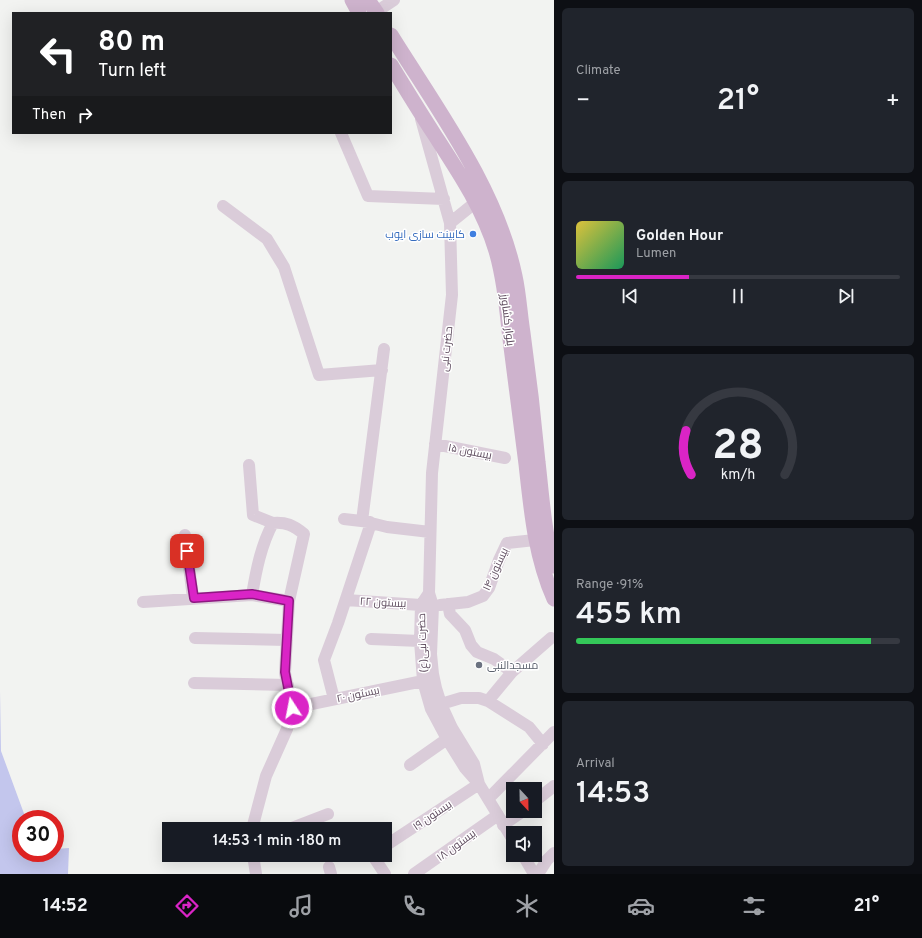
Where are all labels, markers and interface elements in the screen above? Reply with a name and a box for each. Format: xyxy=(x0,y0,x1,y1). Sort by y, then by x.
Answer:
text: 80 m xyxy=(98,25,165,61)
icon: left xyxy=(32,28,84,80)
text: Turn left xyxy=(98,60,166,83)
text: Climate xyxy=(576,63,621,79)
text: 21° xyxy=(717,83,759,120)
text: − xyxy=(576,88,590,115)
text: + xyxy=(886,88,900,115)
icon: right xyxy=(74,104,96,126)
text: Then xyxy=(32,106,66,125)
text: Golden Hour xyxy=(636,227,723,246)
place label: کابینت سازی ایوب xyxy=(385,228,465,242)
marker: کابینت سازی ایوب xyxy=(468,229,478,239)
text: Lumen xyxy=(636,246,676,262)
icon: previous xyxy=(619,285,641,307)
icon: pause xyxy=(727,285,749,307)
icon: next xyxy=(835,285,857,307)
street label: بلوار کشاورز xyxy=(497,292,517,347)
street label: حضرت نبی xyxy=(438,326,456,373)
text: 28 xyxy=(712,421,764,474)
street label: بیستون ۱۵ xyxy=(447,441,493,463)
text: km/h xyxy=(721,466,755,484)
pin xyxy=(170,534,204,568)
icon: arrive xyxy=(176,540,198,562)
street label: بیستون ۱۴ xyxy=(480,546,512,593)
text: Range · 91% xyxy=(576,577,643,593)
street label: بیستون ۲۲ xyxy=(359,595,407,611)
text: 455 km xyxy=(576,597,682,634)
street label: حضرت نبی(ع) xyxy=(415,613,431,673)
place label: مسجدالنبی xyxy=(487,659,538,673)
marker: مسجدالنبی xyxy=(474,660,484,670)
street label: بیستون ۲۰ xyxy=(335,684,381,706)
position arrow xyxy=(271,687,313,729)
text: Arrival xyxy=(576,756,615,772)
text: 14:53 xyxy=(576,776,650,813)
north arrow xyxy=(506,782,542,818)
map controls xyxy=(506,782,542,862)
street label: بیستون ۱۹ xyxy=(410,798,455,834)
speed limit sign: 30 xyxy=(12,810,64,862)
button: sound xyxy=(506,826,542,862)
street label: بیستون ۱۸ xyxy=(434,827,479,865)
text: 14:53 · 1 min · 180 m xyxy=(213,832,341,851)
icon: directions xyxy=(173,892,201,920)
icon: music xyxy=(287,892,315,920)
icon: phone xyxy=(400,892,428,920)
icon: climate xyxy=(513,892,541,920)
icon: car xyxy=(627,892,655,920)
icon: filters xyxy=(740,892,768,920)
text: 14:52 xyxy=(43,895,88,918)
text: 21° xyxy=(854,895,879,918)

